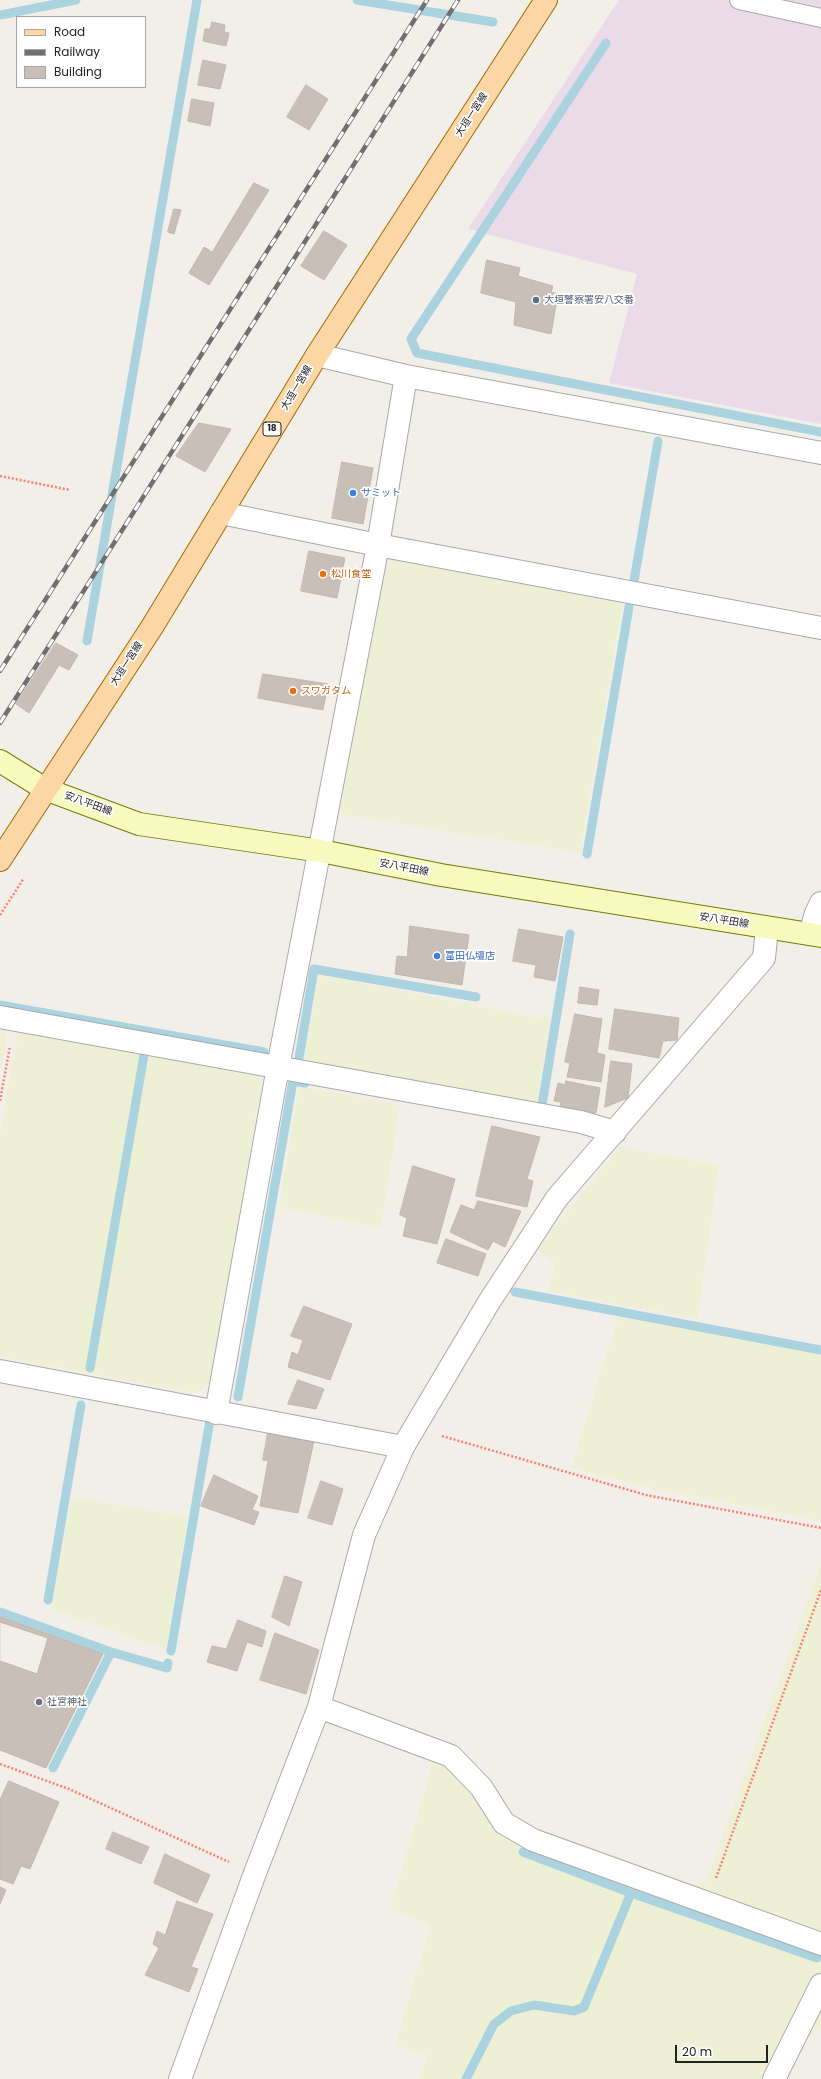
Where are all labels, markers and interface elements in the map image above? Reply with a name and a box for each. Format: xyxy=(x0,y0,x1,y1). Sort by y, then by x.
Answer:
legend xyxy=(16,16,146,88)
text: Road xyxy=(54,23,85,40)
text: Railway xyxy=(54,43,100,60)
text: Building xyxy=(54,63,102,80)
street label: 大垣一宮線 xyxy=(453,91,491,139)
place label: 大垣警察署安八交番 xyxy=(544,294,634,306)
marker: 大垣警察署安八交番 xyxy=(531,295,541,305)
street label: 大垣一宮線 xyxy=(279,363,315,413)
road number: 18 xyxy=(263,422,281,436)
place label: サミット xyxy=(361,487,401,499)
marker: サミット xyxy=(348,488,358,498)
place label: 松川食堂 xyxy=(331,568,371,580)
marker: 松川食堂 xyxy=(318,569,328,579)
street label: 大垣一宮線 xyxy=(108,640,146,688)
place label: スワガタム xyxy=(301,685,351,697)
marker: スワガタム xyxy=(288,686,298,696)
street label: 安八平田線 xyxy=(62,790,114,818)
street label: 安八平田線 xyxy=(378,857,430,879)
street label: 安八平田線 xyxy=(698,911,750,931)
place label: 富田仏壇店 xyxy=(445,950,495,962)
marker: 富田仏壇店 xyxy=(432,951,442,961)
place label: 社宮神社 xyxy=(47,1696,87,1708)
marker: 社宮神社 xyxy=(34,1697,44,1707)
scale bar xyxy=(677,2037,770,2063)
text: 20 m xyxy=(682,2043,712,2060)

